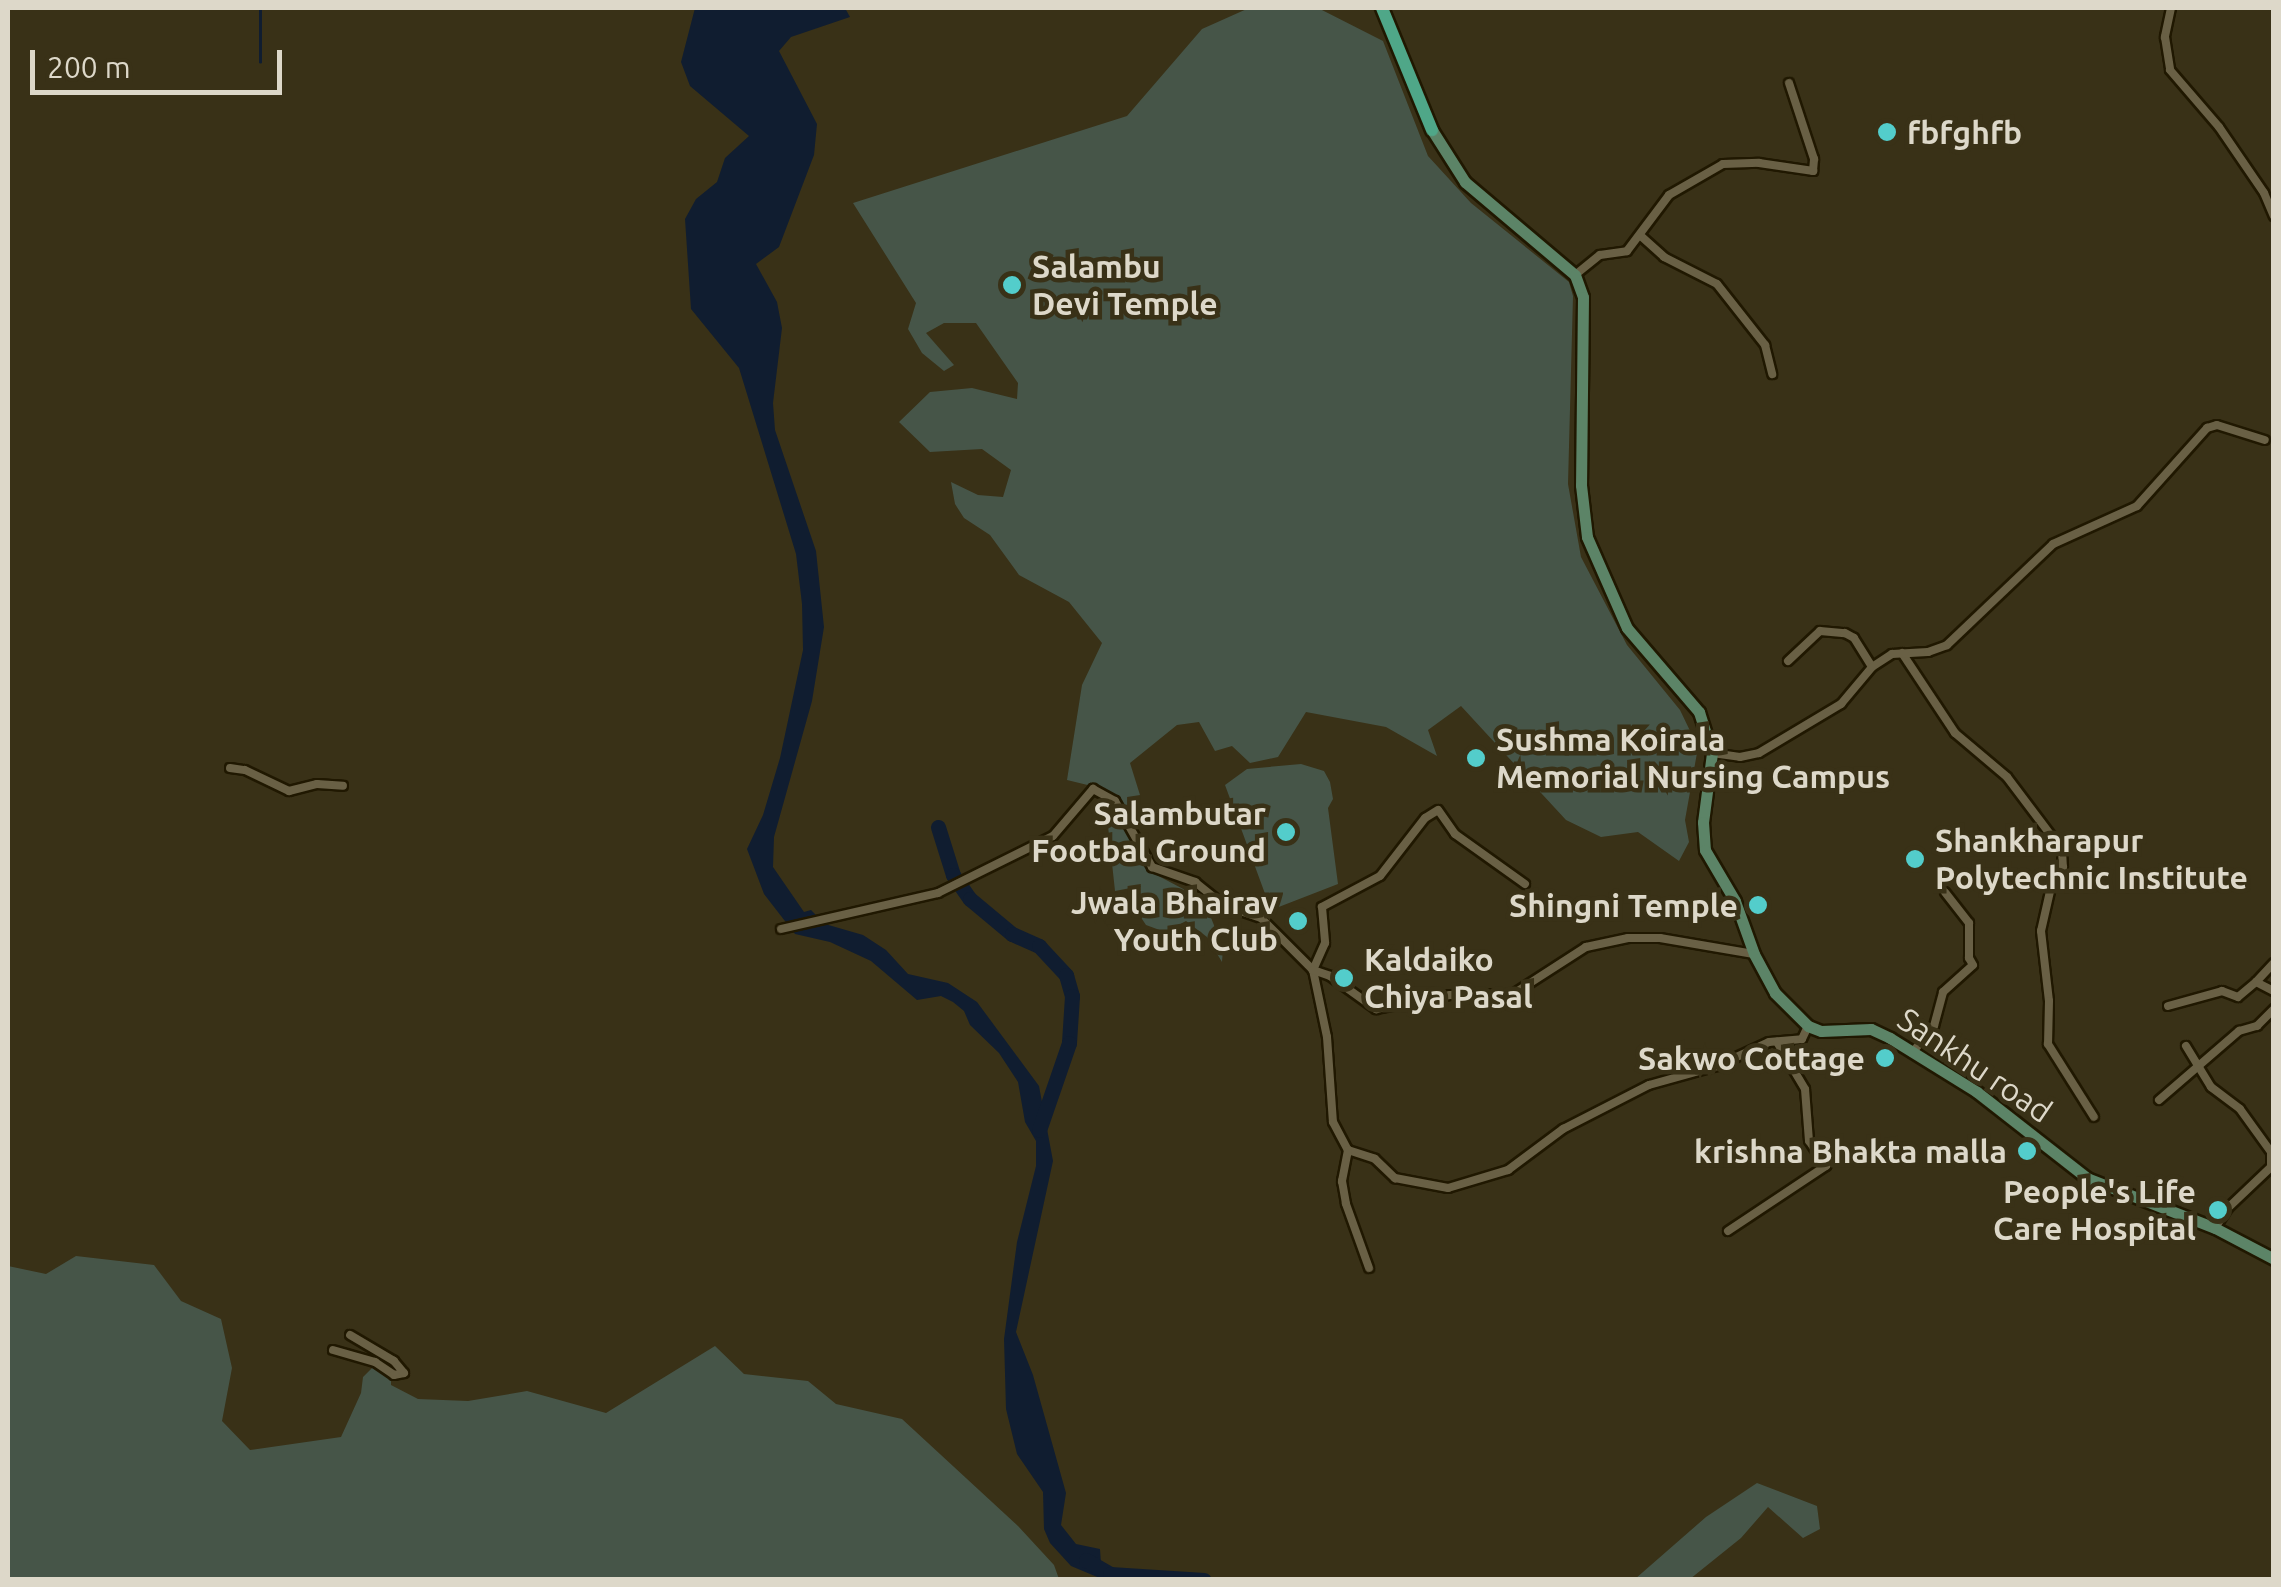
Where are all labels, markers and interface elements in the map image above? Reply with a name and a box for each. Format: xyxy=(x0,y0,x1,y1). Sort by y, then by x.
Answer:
scale bar xyxy=(35,30,288,92)
text: 200 m xyxy=(47,50,131,84)
place label: fbfghfb xyxy=(1907,113,2022,151)
marker: fbfghfb xyxy=(1876,121,1898,143)
place label: Salambu Devi Temple xyxy=(1032,248,1218,323)
marker: Salambu Devi Temple xyxy=(1001,274,1023,296)
place label: Sushma Koirala Memorial Nursing Campus xyxy=(1496,721,1890,796)
marker: Sushma Koirala Memorial Nursing Campus xyxy=(1465,747,1487,769)
place label: Salambutar Footbal Ground xyxy=(1031,795,1266,870)
marker: Salambutar Footbal Ground xyxy=(1275,821,1297,843)
place label: Shankharapur Polytechnic Institute xyxy=(1935,822,2248,897)
marker: Shankharapur Polytechnic Institute xyxy=(1904,848,1926,870)
place label: Jwala Bhairav Youth Club xyxy=(1071,884,1278,959)
place label: Shingni Temple xyxy=(1509,886,1738,924)
marker: Shingni Temple xyxy=(1747,894,1769,916)
marker: Jwala Bhairav Youth Club xyxy=(1287,910,1309,932)
place label: Kaldaiko Chiya Pasal xyxy=(1364,941,1533,1016)
marker: Kaldaiko Chiya Pasal xyxy=(1333,967,1355,989)
street label: Sankhu road xyxy=(1891,999,2059,1131)
place label: Sakwo Cottage xyxy=(1638,1039,1865,1077)
marker: Sakwo Cottage xyxy=(1874,1047,1896,1069)
place label: krishna Bhakta malla xyxy=(1694,1132,2007,1170)
marker: krishna Bhakta malla xyxy=(2016,1140,2038,1162)
place label: People's Life Care Hospital xyxy=(1993,1173,2196,1248)
marker: People's Life Care Hospital xyxy=(2205,1197,2231,1223)

